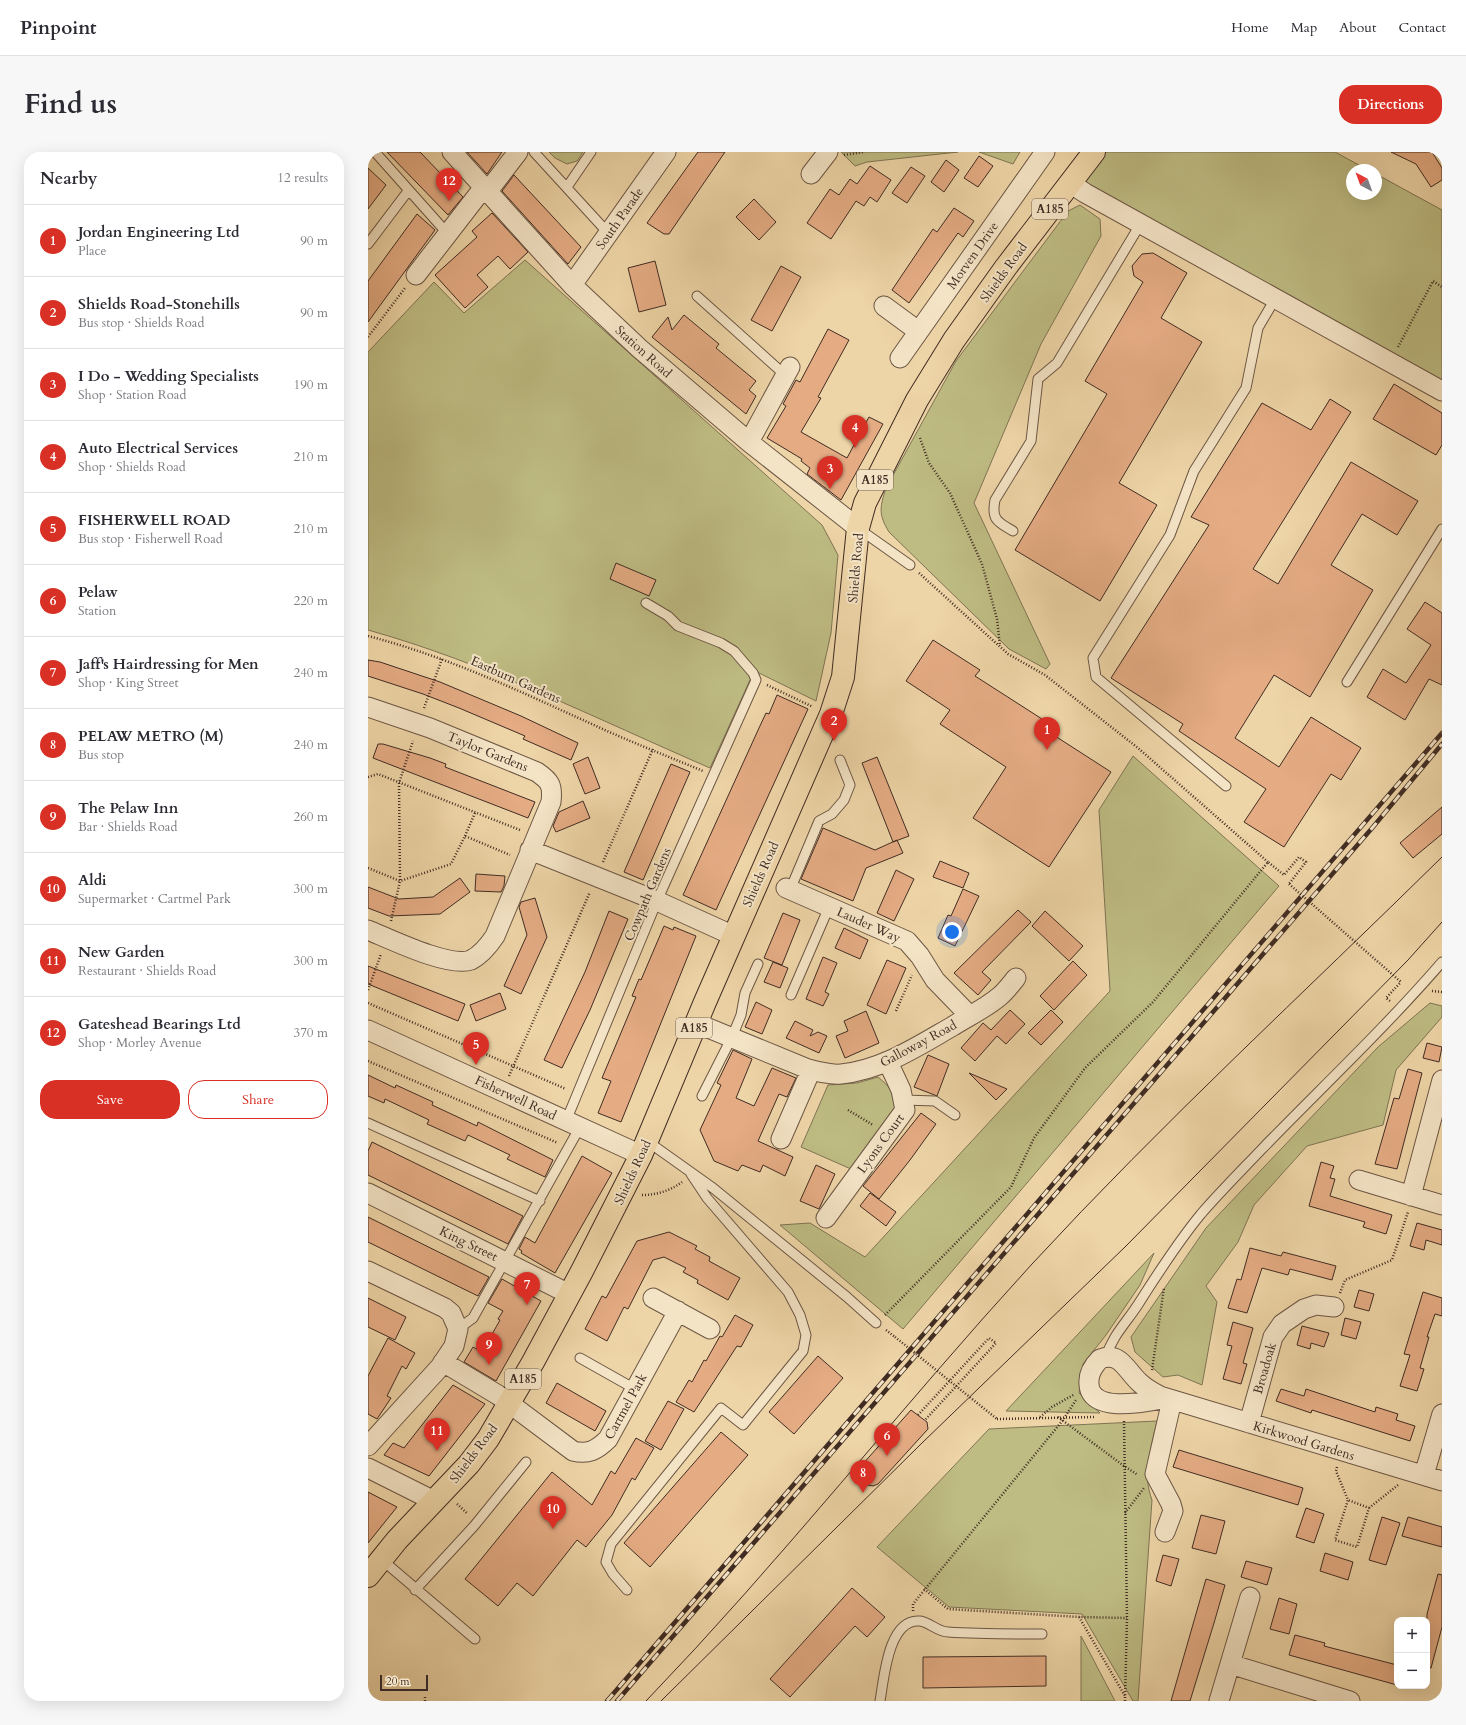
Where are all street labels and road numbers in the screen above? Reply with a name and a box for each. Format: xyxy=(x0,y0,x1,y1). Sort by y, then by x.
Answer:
street label: South Parade xyxy=(592,184,648,253)
road number: A185 xyxy=(1032,199,1068,219)
street label: Morven Drive xyxy=(943,218,1003,293)
street label: Shields Road xyxy=(976,239,1032,306)
street label: Station Road xyxy=(611,321,676,382)
road number: A185 xyxy=(857,470,893,490)
street label: Shields Road xyxy=(844,532,868,604)
street label: Eastburn Gardens xyxy=(468,652,564,708)
street label: Taylor Gardens xyxy=(444,728,531,776)
street label: Shields Road xyxy=(738,839,783,910)
street label: Cowpath Gardens xyxy=(620,845,676,944)
street label: Lauder Way xyxy=(834,903,904,947)
street label: Galloway Road xyxy=(877,1016,960,1072)
road number: A185 xyxy=(676,1018,712,1038)
street label: Fisherwell Road xyxy=(472,1071,559,1125)
street label: Lyons Court xyxy=(853,1110,909,1177)
street label: Shields Road xyxy=(610,1137,656,1208)
street label: King Street xyxy=(436,1222,501,1266)
street label: Broadoak xyxy=(1249,1340,1281,1396)
road number: A185 xyxy=(505,1369,541,1389)
street label: Cartmel Park xyxy=(600,1370,651,1443)
street label: Kirkwood Gardens xyxy=(1251,1417,1357,1465)
street label: Shields Road xyxy=(446,1420,502,1487)

